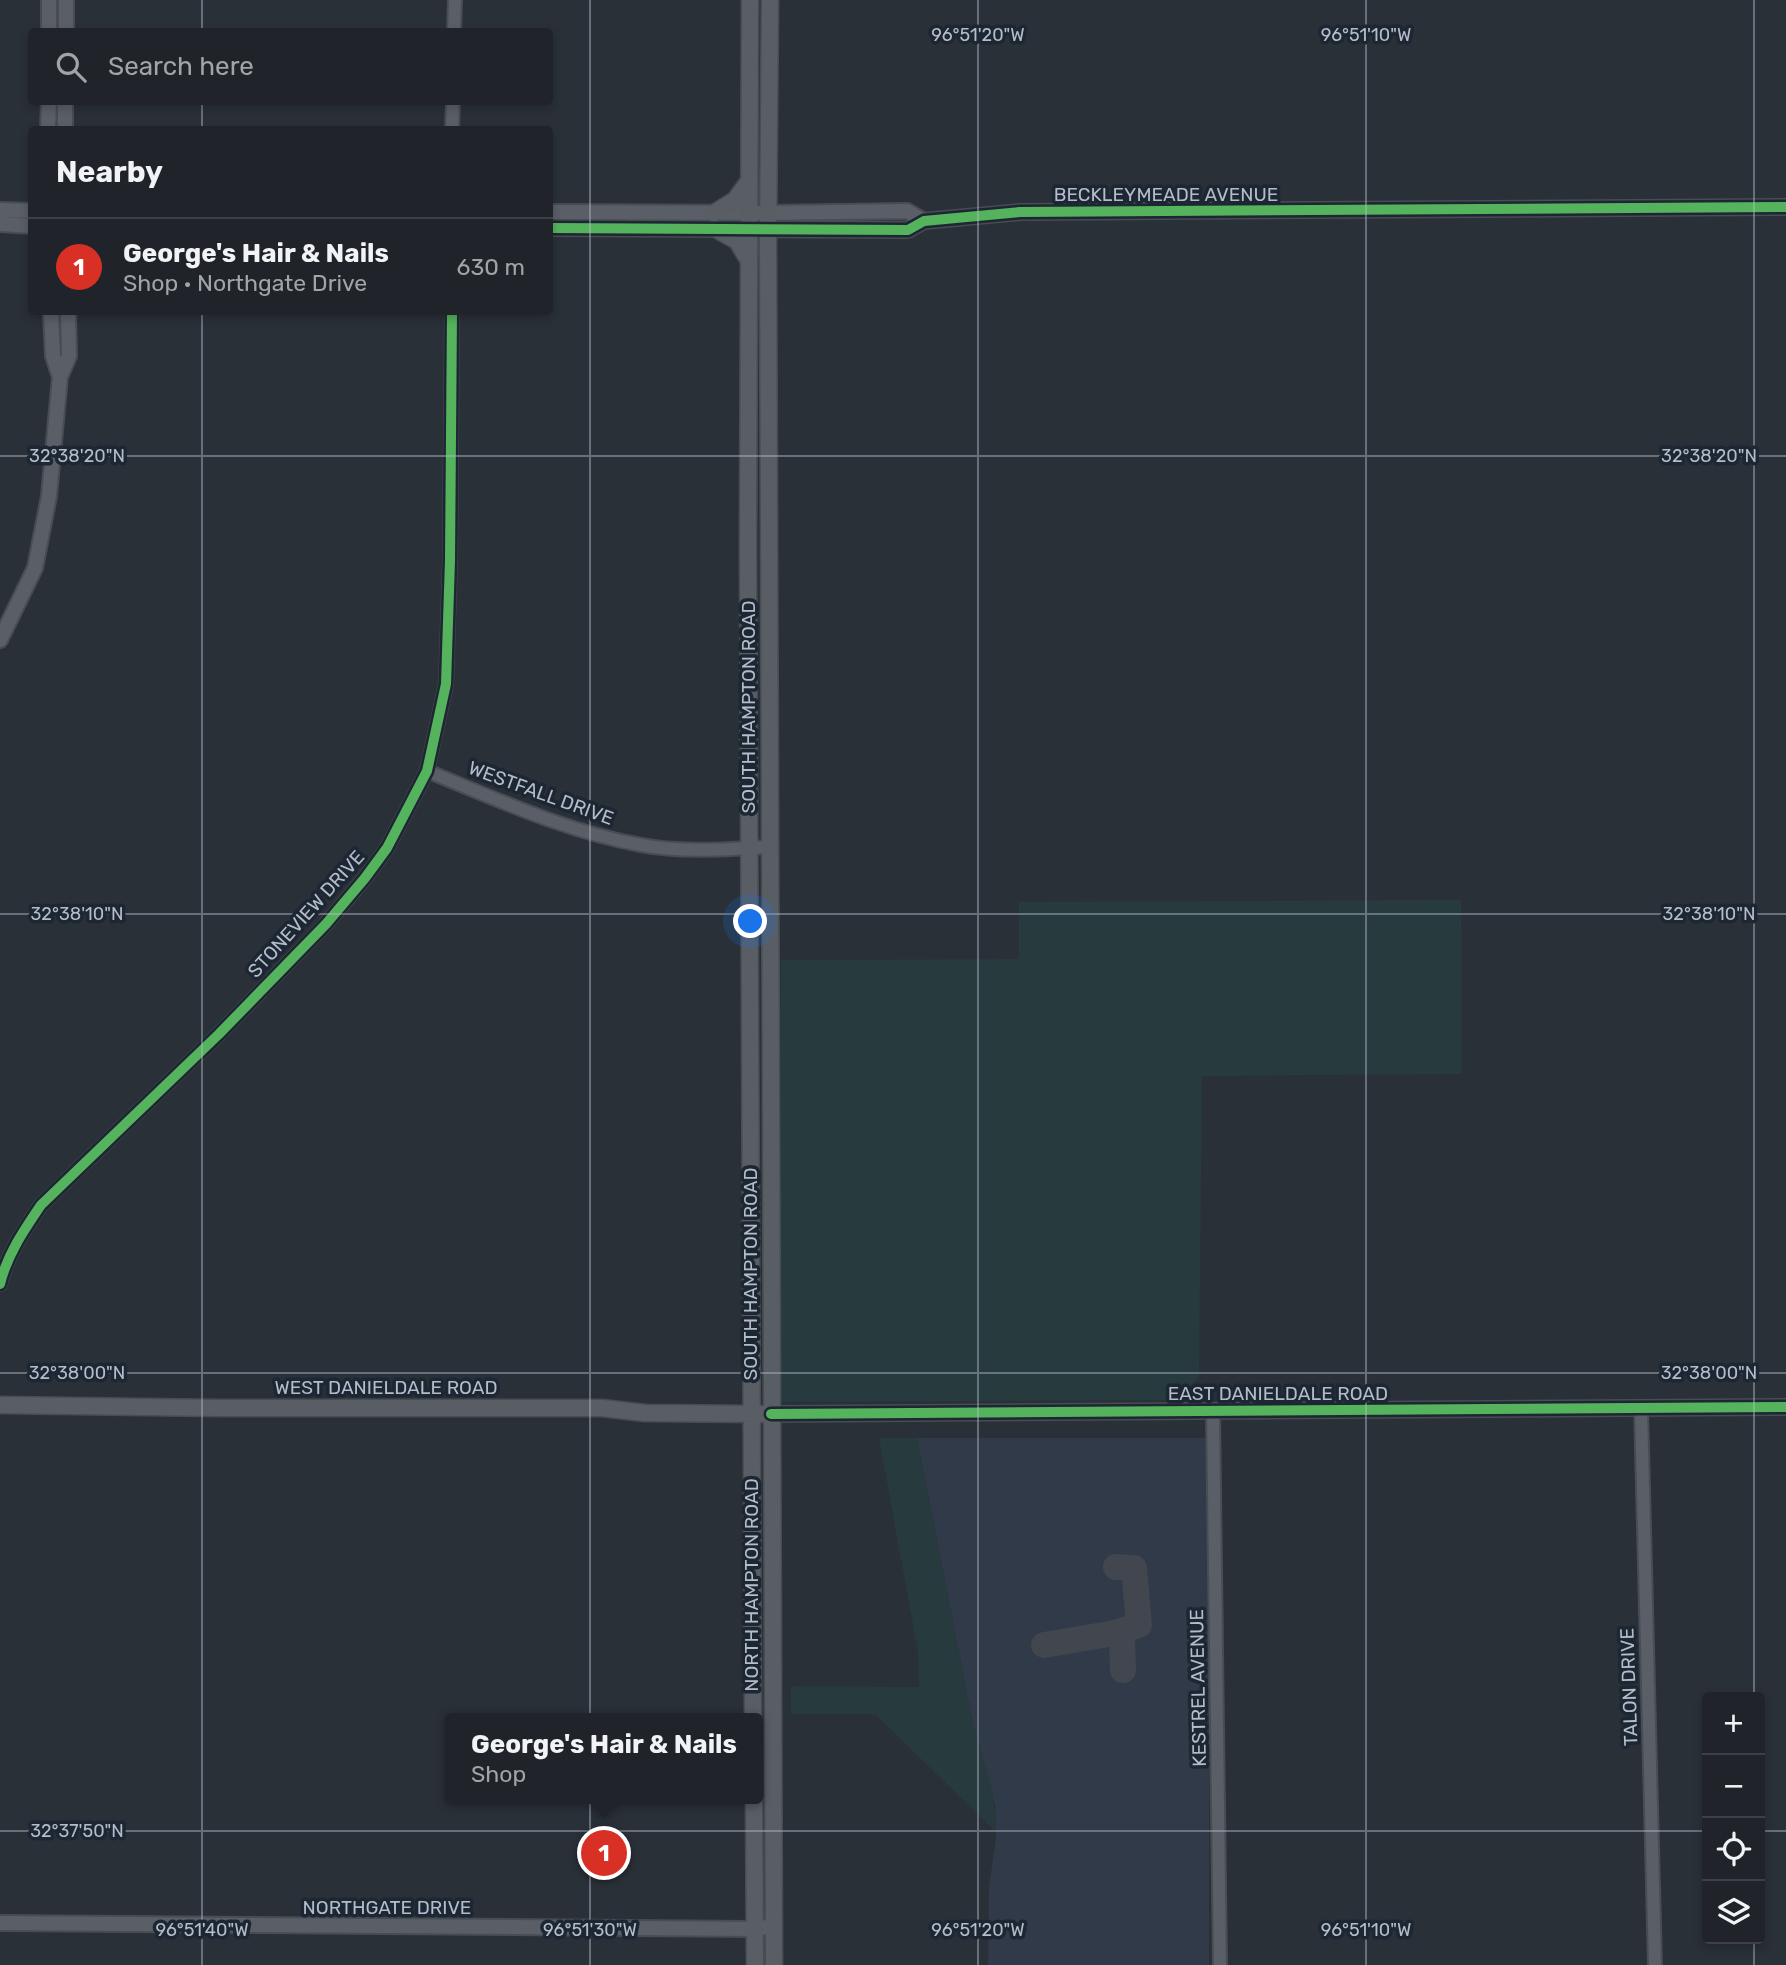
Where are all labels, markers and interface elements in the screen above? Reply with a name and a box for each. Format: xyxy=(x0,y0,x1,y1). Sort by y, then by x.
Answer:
text: 96°51'20"W xyxy=(931,24,1025,46)
text: 96°51'10"W xyxy=(1321,24,1411,46)
search box xyxy=(28,28,553,105)
icon: search xyxy=(52,48,90,86)
text: Search here xyxy=(108,51,254,82)
text: Nearby xyxy=(56,154,163,190)
street label: BECKLEYMEADE AVENUE xyxy=(1054,183,1278,206)
text: George's Hair & Nails xyxy=(123,238,389,269)
text: 1 xyxy=(73,253,85,281)
text: 630 m xyxy=(457,253,525,281)
text: Shop · Northgate Drive xyxy=(123,269,367,297)
text: 32°38'20"N xyxy=(29,445,125,467)
text: 32°38'20"N xyxy=(1661,445,1757,467)
street label: SOUTH HAMPTON ROAD xyxy=(737,600,760,814)
street label: WESTFALL DRIVE xyxy=(465,756,617,830)
street label: STONEVIEW DRIVE xyxy=(243,846,369,982)
text: 32°38'10"N xyxy=(31,903,123,925)
text: 32°38'10"N xyxy=(1663,903,1755,925)
your location xyxy=(733,904,767,938)
street label: SOUTH HAMPTON ROAD xyxy=(739,1167,762,1381)
text: 32°38'00"N xyxy=(29,1362,125,1384)
text: 32°38'00"N xyxy=(1661,1362,1757,1384)
street label: WEST DANIELDALE ROAD xyxy=(274,1376,498,1399)
street label: EAST DANIELDALE ROAD xyxy=(1168,1382,1388,1405)
street label: NORTH HAMPTON ROAD xyxy=(740,1478,763,1692)
street label: KESTREL AVENUE xyxy=(1185,1609,1211,1767)
street label: TALON DRIVE xyxy=(1615,1628,1643,1746)
map controls xyxy=(1702,1692,1765,1944)
button: + xyxy=(1702,1692,1765,1755)
popup xyxy=(445,1713,763,1804)
text: George's Hair & Nails xyxy=(471,1729,737,1760)
button: − xyxy=(1702,1755,1765,1818)
text: Shop xyxy=(471,1760,526,1788)
button: locate xyxy=(1702,1818,1765,1881)
text: 32°37'50"N xyxy=(30,1820,124,1842)
pin: 1 xyxy=(581,1827,627,1879)
button: layers xyxy=(1702,1881,1765,1944)
street label: NORTHGATE DRIVE xyxy=(303,1896,471,1919)
text: 96°51'40"W xyxy=(155,1919,249,1941)
text: 96°51'30"W xyxy=(543,1919,637,1941)
text: 96°51'20"W xyxy=(931,1919,1025,1941)
text: 96°51'10"W xyxy=(1321,1919,1411,1941)

